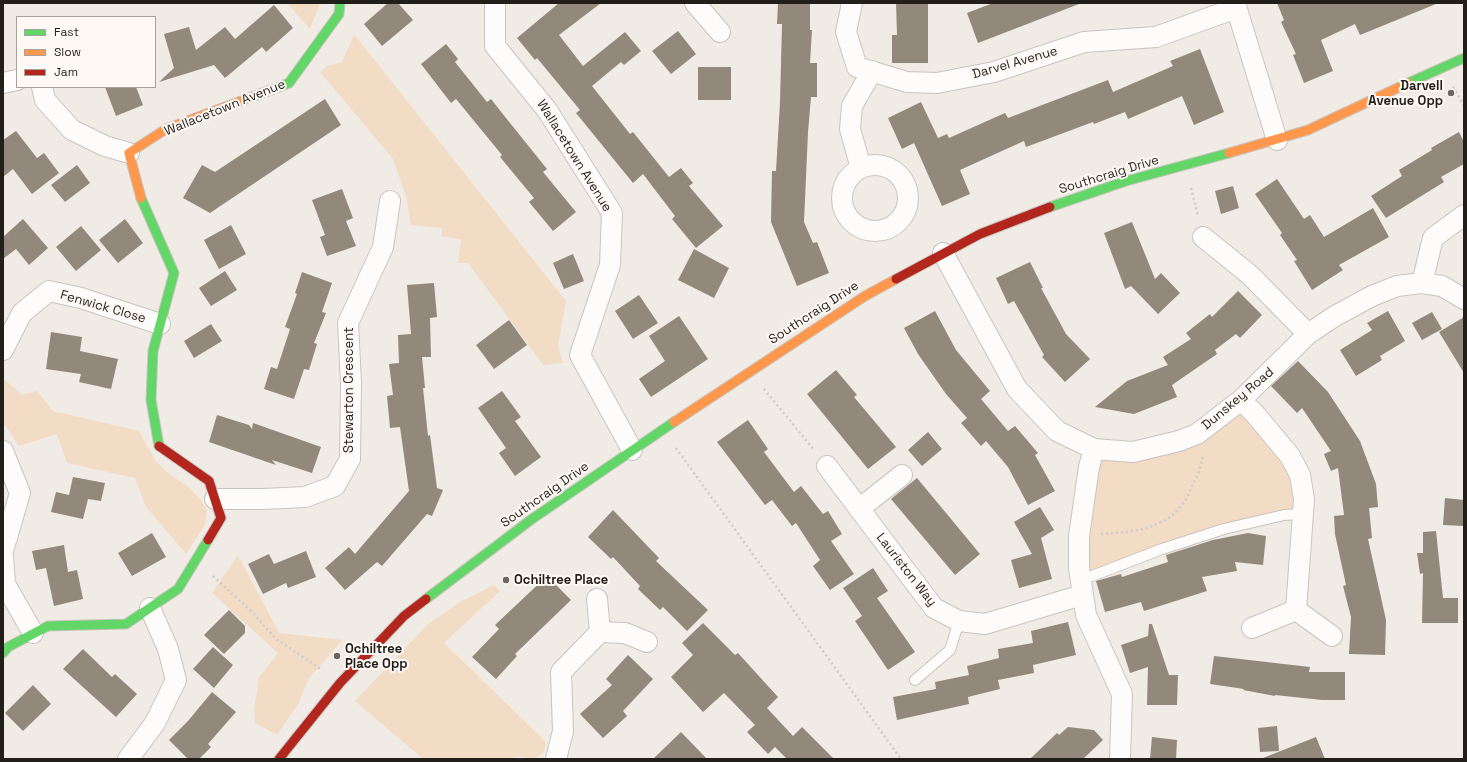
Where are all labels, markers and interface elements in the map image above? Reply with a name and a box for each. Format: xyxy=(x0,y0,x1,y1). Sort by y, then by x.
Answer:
legend xyxy=(16,16,156,88)
text: Fast xyxy=(54,24,79,40)
street label: Darvel Avenue xyxy=(971,43,1059,83)
text: Slow xyxy=(54,44,81,60)
text: Jam xyxy=(54,64,78,80)
street label: Wallacetown Avenue xyxy=(162,77,288,139)
place label: Darvell Avenue Opp xyxy=(1368,78,1443,109)
marker: Darvell Avenue Opp xyxy=(1446,88,1456,98)
street label: Wallacetown Avenue xyxy=(533,97,615,215)
street label: Southcraig Drive xyxy=(1057,152,1161,198)
street label: Southcraig Drive xyxy=(766,278,862,348)
street label: Fenwick Close xyxy=(58,287,148,327)
street label: Stewarton Crescent xyxy=(341,327,357,453)
street label: Dunskey Road xyxy=(1199,364,1277,434)
street label: Southcraig Drive xyxy=(498,459,592,531)
street label: Lauriston Way xyxy=(873,530,939,610)
place label: Ochiltree Place xyxy=(514,572,608,588)
marker: Ochiltree Place xyxy=(501,575,511,585)
place label: Ochiltree Place Opp xyxy=(345,641,407,672)
marker: Ochiltree Place Opp xyxy=(332,651,342,661)

